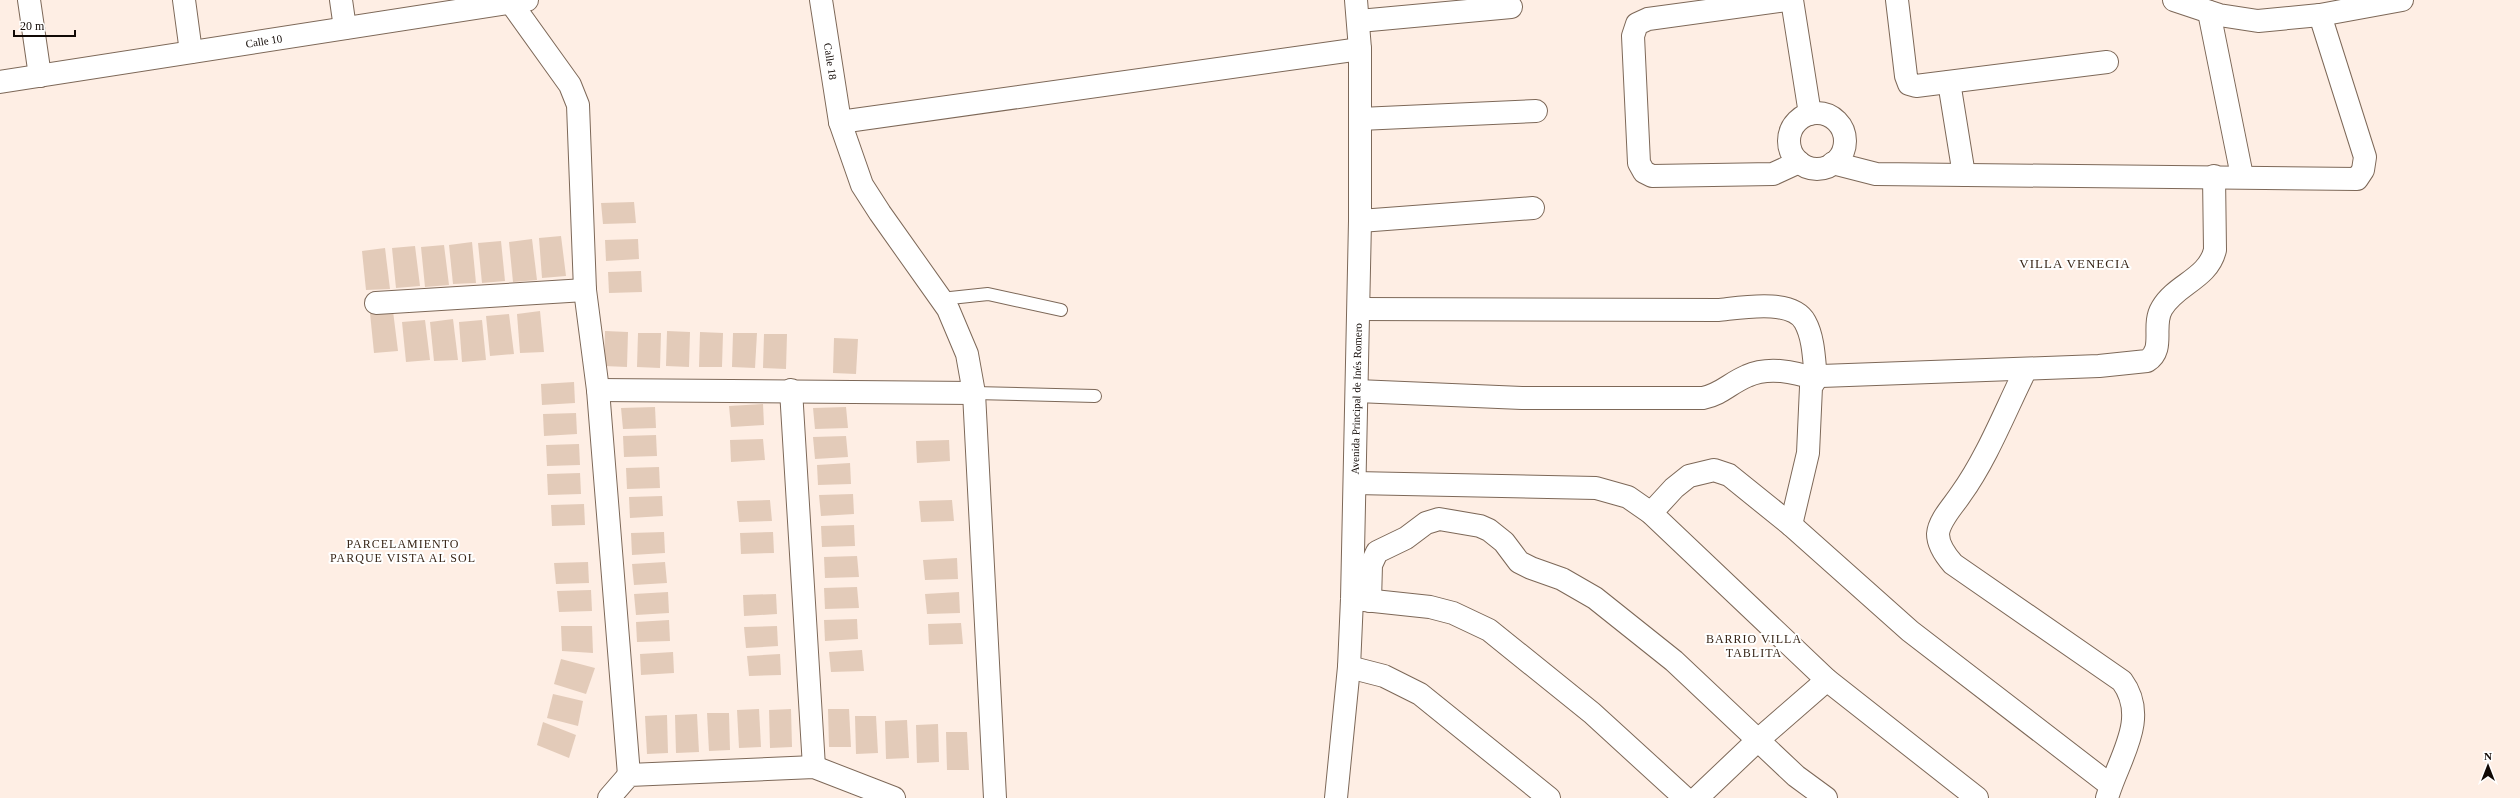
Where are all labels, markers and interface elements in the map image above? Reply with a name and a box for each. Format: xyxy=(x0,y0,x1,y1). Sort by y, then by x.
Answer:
scale bar xyxy=(14,12,75,38)
text: 20 m xyxy=(20,19,45,33)
street label: Calle 10 xyxy=(245,32,284,50)
street label: Calle 18 xyxy=(822,42,839,81)
district label: VILLA VENECIA xyxy=(2019,256,2131,271)
street label: Avenida Principal de Inés Romero xyxy=(1349,322,1364,475)
district label: PARCELAMIENTO PARQUE VISTA AL SOL xyxy=(330,537,476,565)
district label: BARRIO VILLA TABLITA xyxy=(1706,632,1802,660)
north arrow xyxy=(2468,746,2508,786)
text: N xyxy=(2484,750,2492,762)

